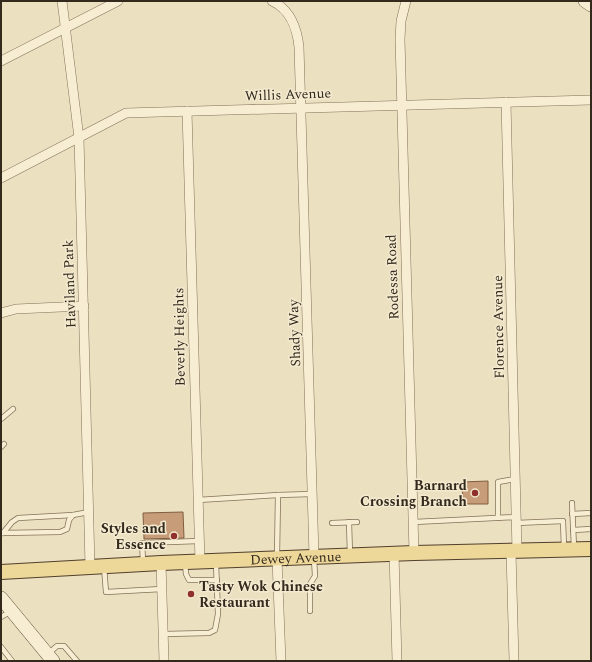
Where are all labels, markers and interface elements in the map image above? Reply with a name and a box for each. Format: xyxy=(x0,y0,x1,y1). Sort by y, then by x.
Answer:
street label: Willis Avenue xyxy=(244,82,332,107)
street label: Rodessa Road xyxy=(381,234,404,320)
street label: Haviland Park xyxy=(57,239,82,329)
street label: Florence Avenue xyxy=(487,275,510,379)
street label: Beverly Heights xyxy=(168,287,191,387)
street label: Shady Way xyxy=(283,298,306,367)
place label: Barnard Crossing Branch xyxy=(360,475,467,512)
marker: Barnard Crossing Branch xyxy=(470,488,480,498)
place label: Styles and Essence xyxy=(101,518,166,555)
marker: Styles and Essence xyxy=(169,531,179,541)
street label: Dewey Avenue xyxy=(250,546,342,570)
place label: Tasty Wok Chinese Restaurant xyxy=(199,576,323,613)
marker: Tasty Wok Chinese Restaurant xyxy=(186,589,196,599)

